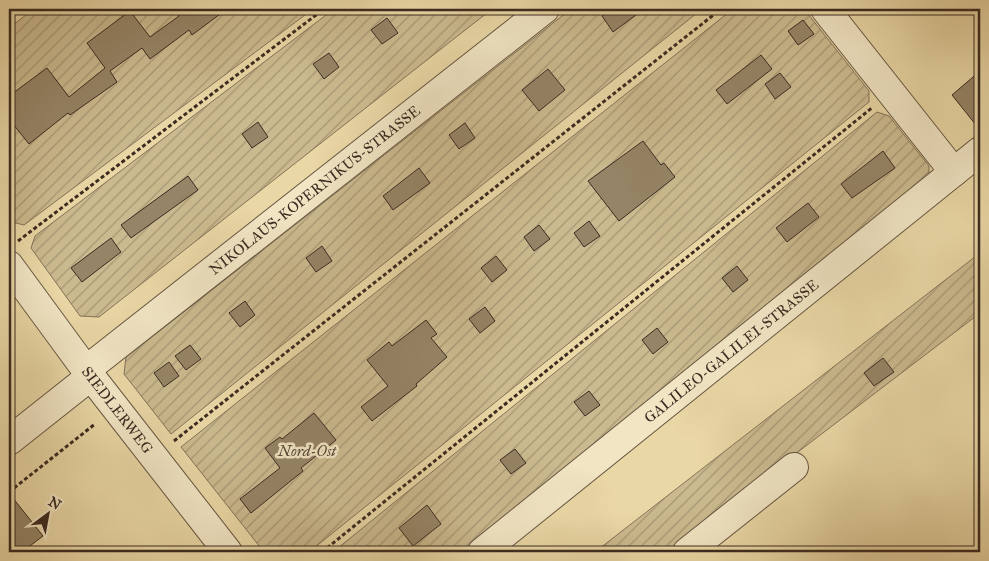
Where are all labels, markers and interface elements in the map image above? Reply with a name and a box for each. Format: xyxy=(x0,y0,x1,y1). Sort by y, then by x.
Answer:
street label: NIKOLAUS-KOPERNIKUS-STRASSE xyxy=(206,101,424,279)
street label: GALILEO-GALILEI-STRASSE xyxy=(640,276,822,427)
street label: SIEDLERWEG xyxy=(78,363,157,457)
park label: Nord-Ost xyxy=(277,442,337,460)
north arrow xyxy=(22,488,72,538)
text: N xyxy=(45,493,64,514)

